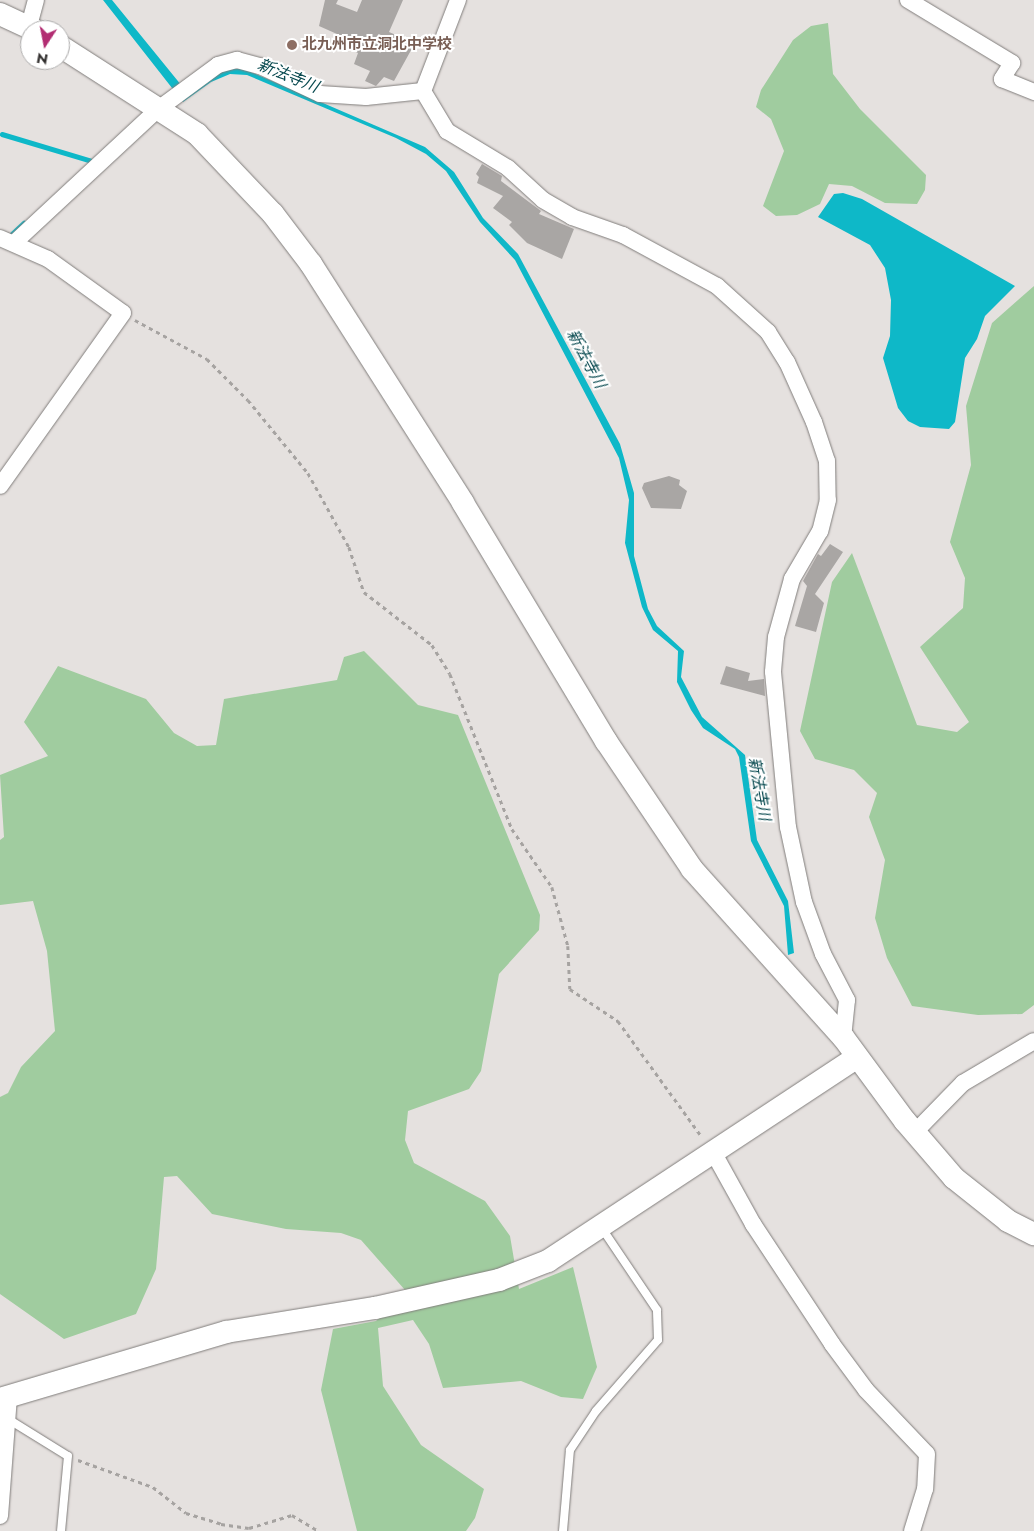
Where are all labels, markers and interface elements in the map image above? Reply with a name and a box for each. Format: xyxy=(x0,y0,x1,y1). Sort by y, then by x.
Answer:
north arrow xyxy=(20,20,70,70)
place label: 北九州市立洞北中学校 xyxy=(302,36,452,54)
marker: 北九州市立洞北中学校 xyxy=(286,39,298,51)
text: N xyxy=(35,48,50,70)
water label: 新法寺川 xyxy=(255,55,321,97)
water label: 新法寺川 xyxy=(563,326,609,392)
water label: 新法寺川 xyxy=(744,756,774,822)

